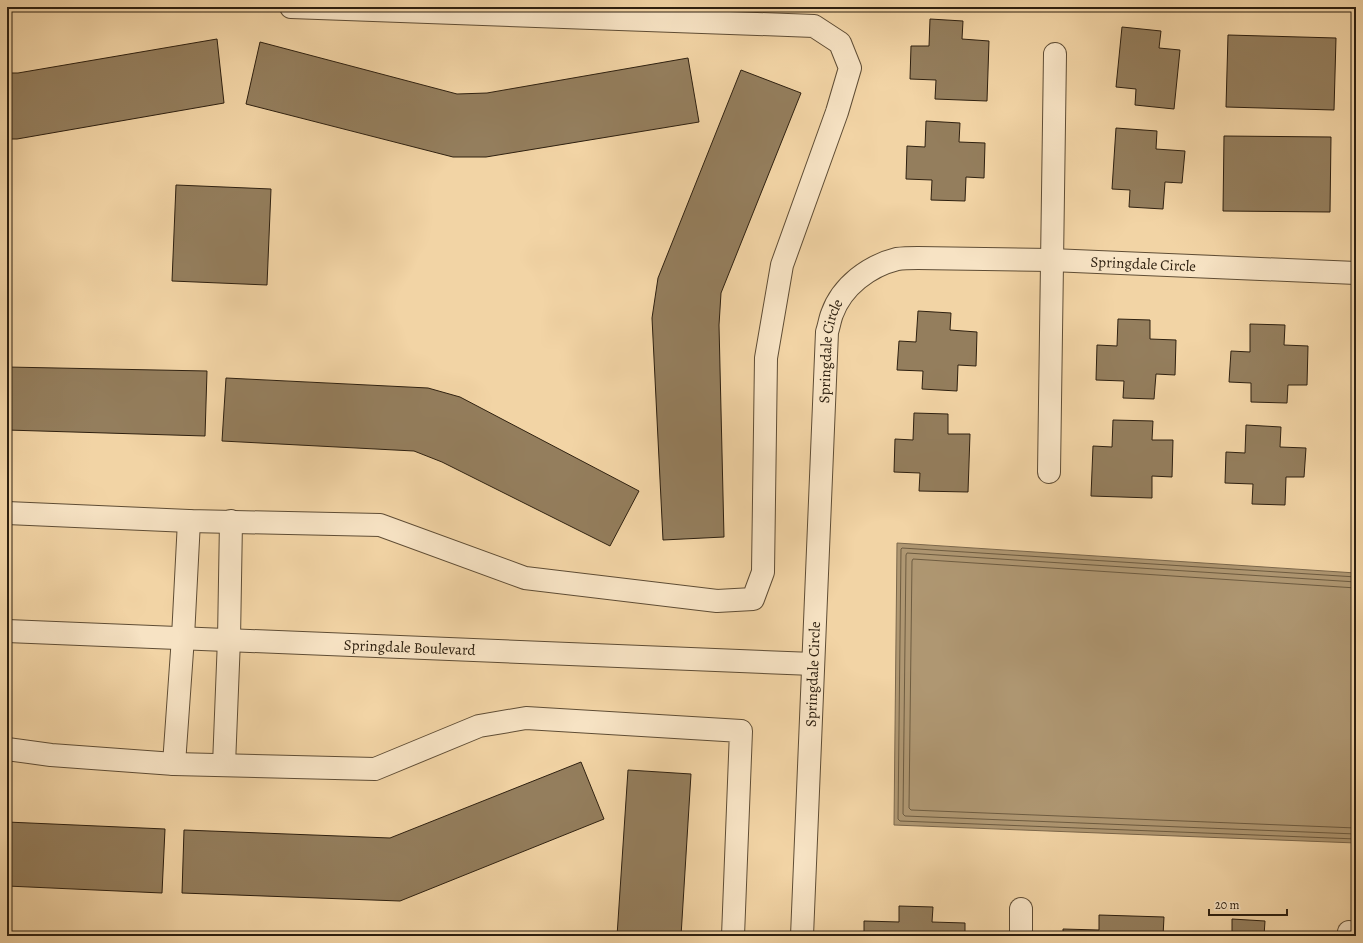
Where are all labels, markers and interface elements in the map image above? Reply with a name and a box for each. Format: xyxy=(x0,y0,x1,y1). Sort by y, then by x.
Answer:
street label: Springdale Circle xyxy=(1090,252,1197,276)
street label: Springdale Circle xyxy=(814,295,848,404)
street label: Springdale Circle xyxy=(801,621,825,727)
street label: Springdale Boulevard xyxy=(343,635,477,660)
scale bar xyxy=(1209,891,1287,917)
text: 20 m xyxy=(1215,897,1239,913)

